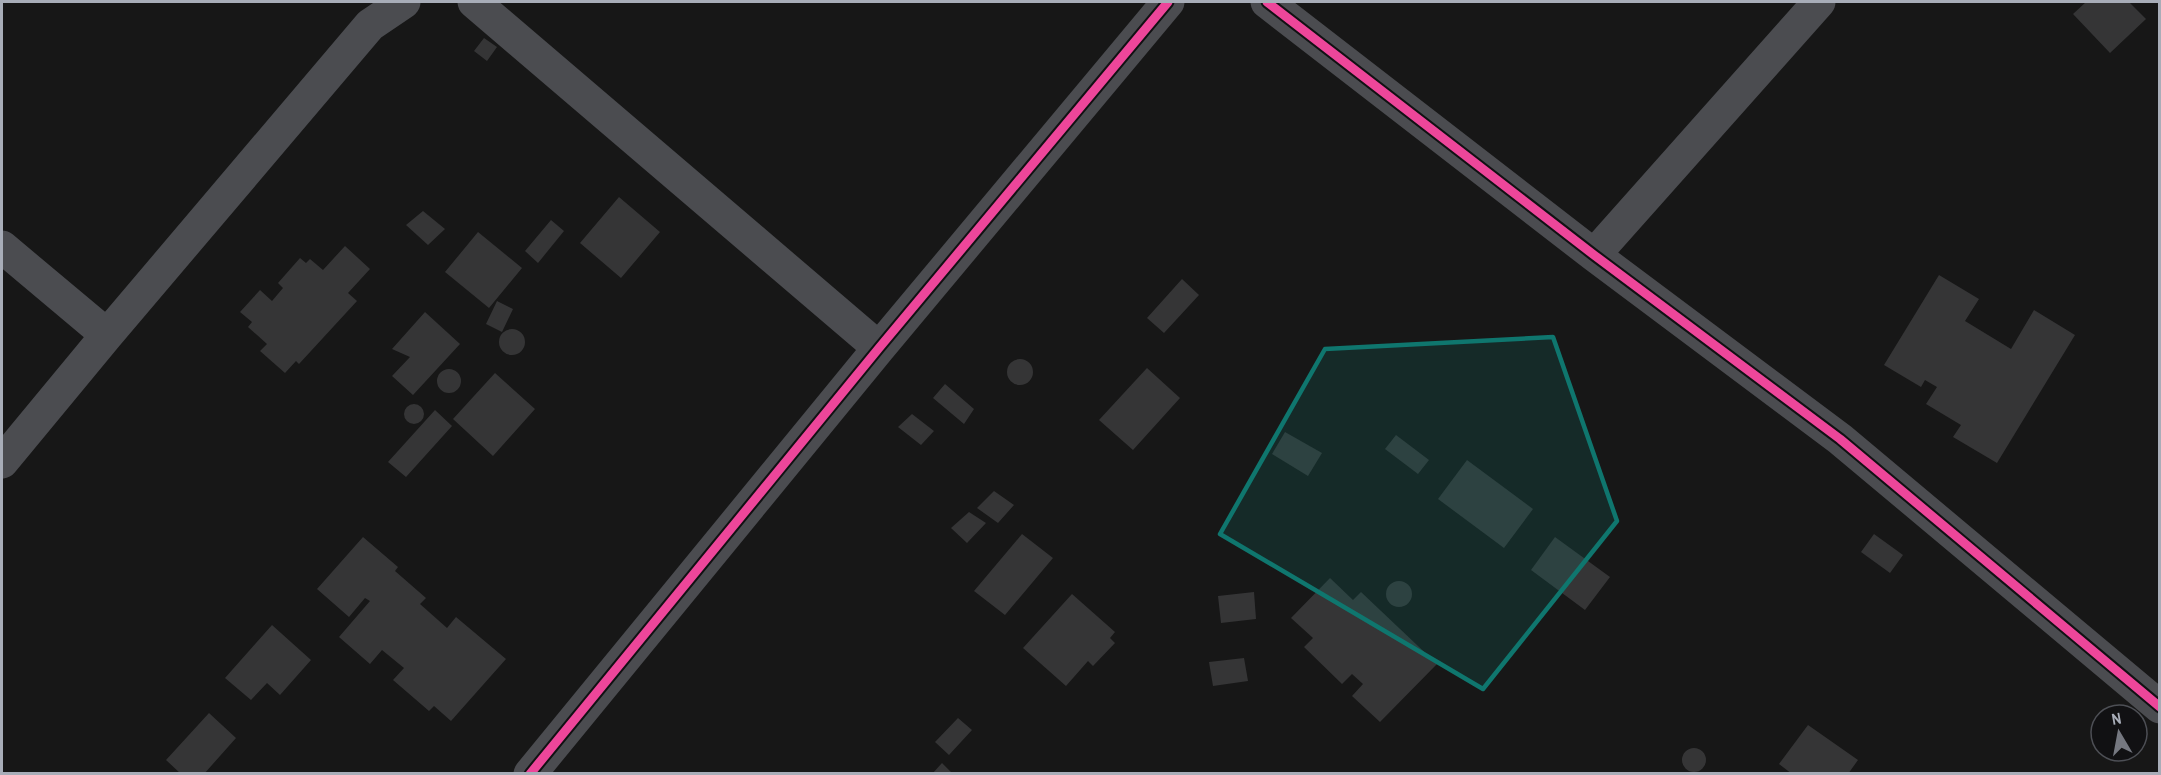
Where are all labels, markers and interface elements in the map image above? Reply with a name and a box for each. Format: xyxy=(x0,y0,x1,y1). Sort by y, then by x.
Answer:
north arrow xyxy=(2089,703,2149,763)
text: N xyxy=(2110,707,2123,730)

